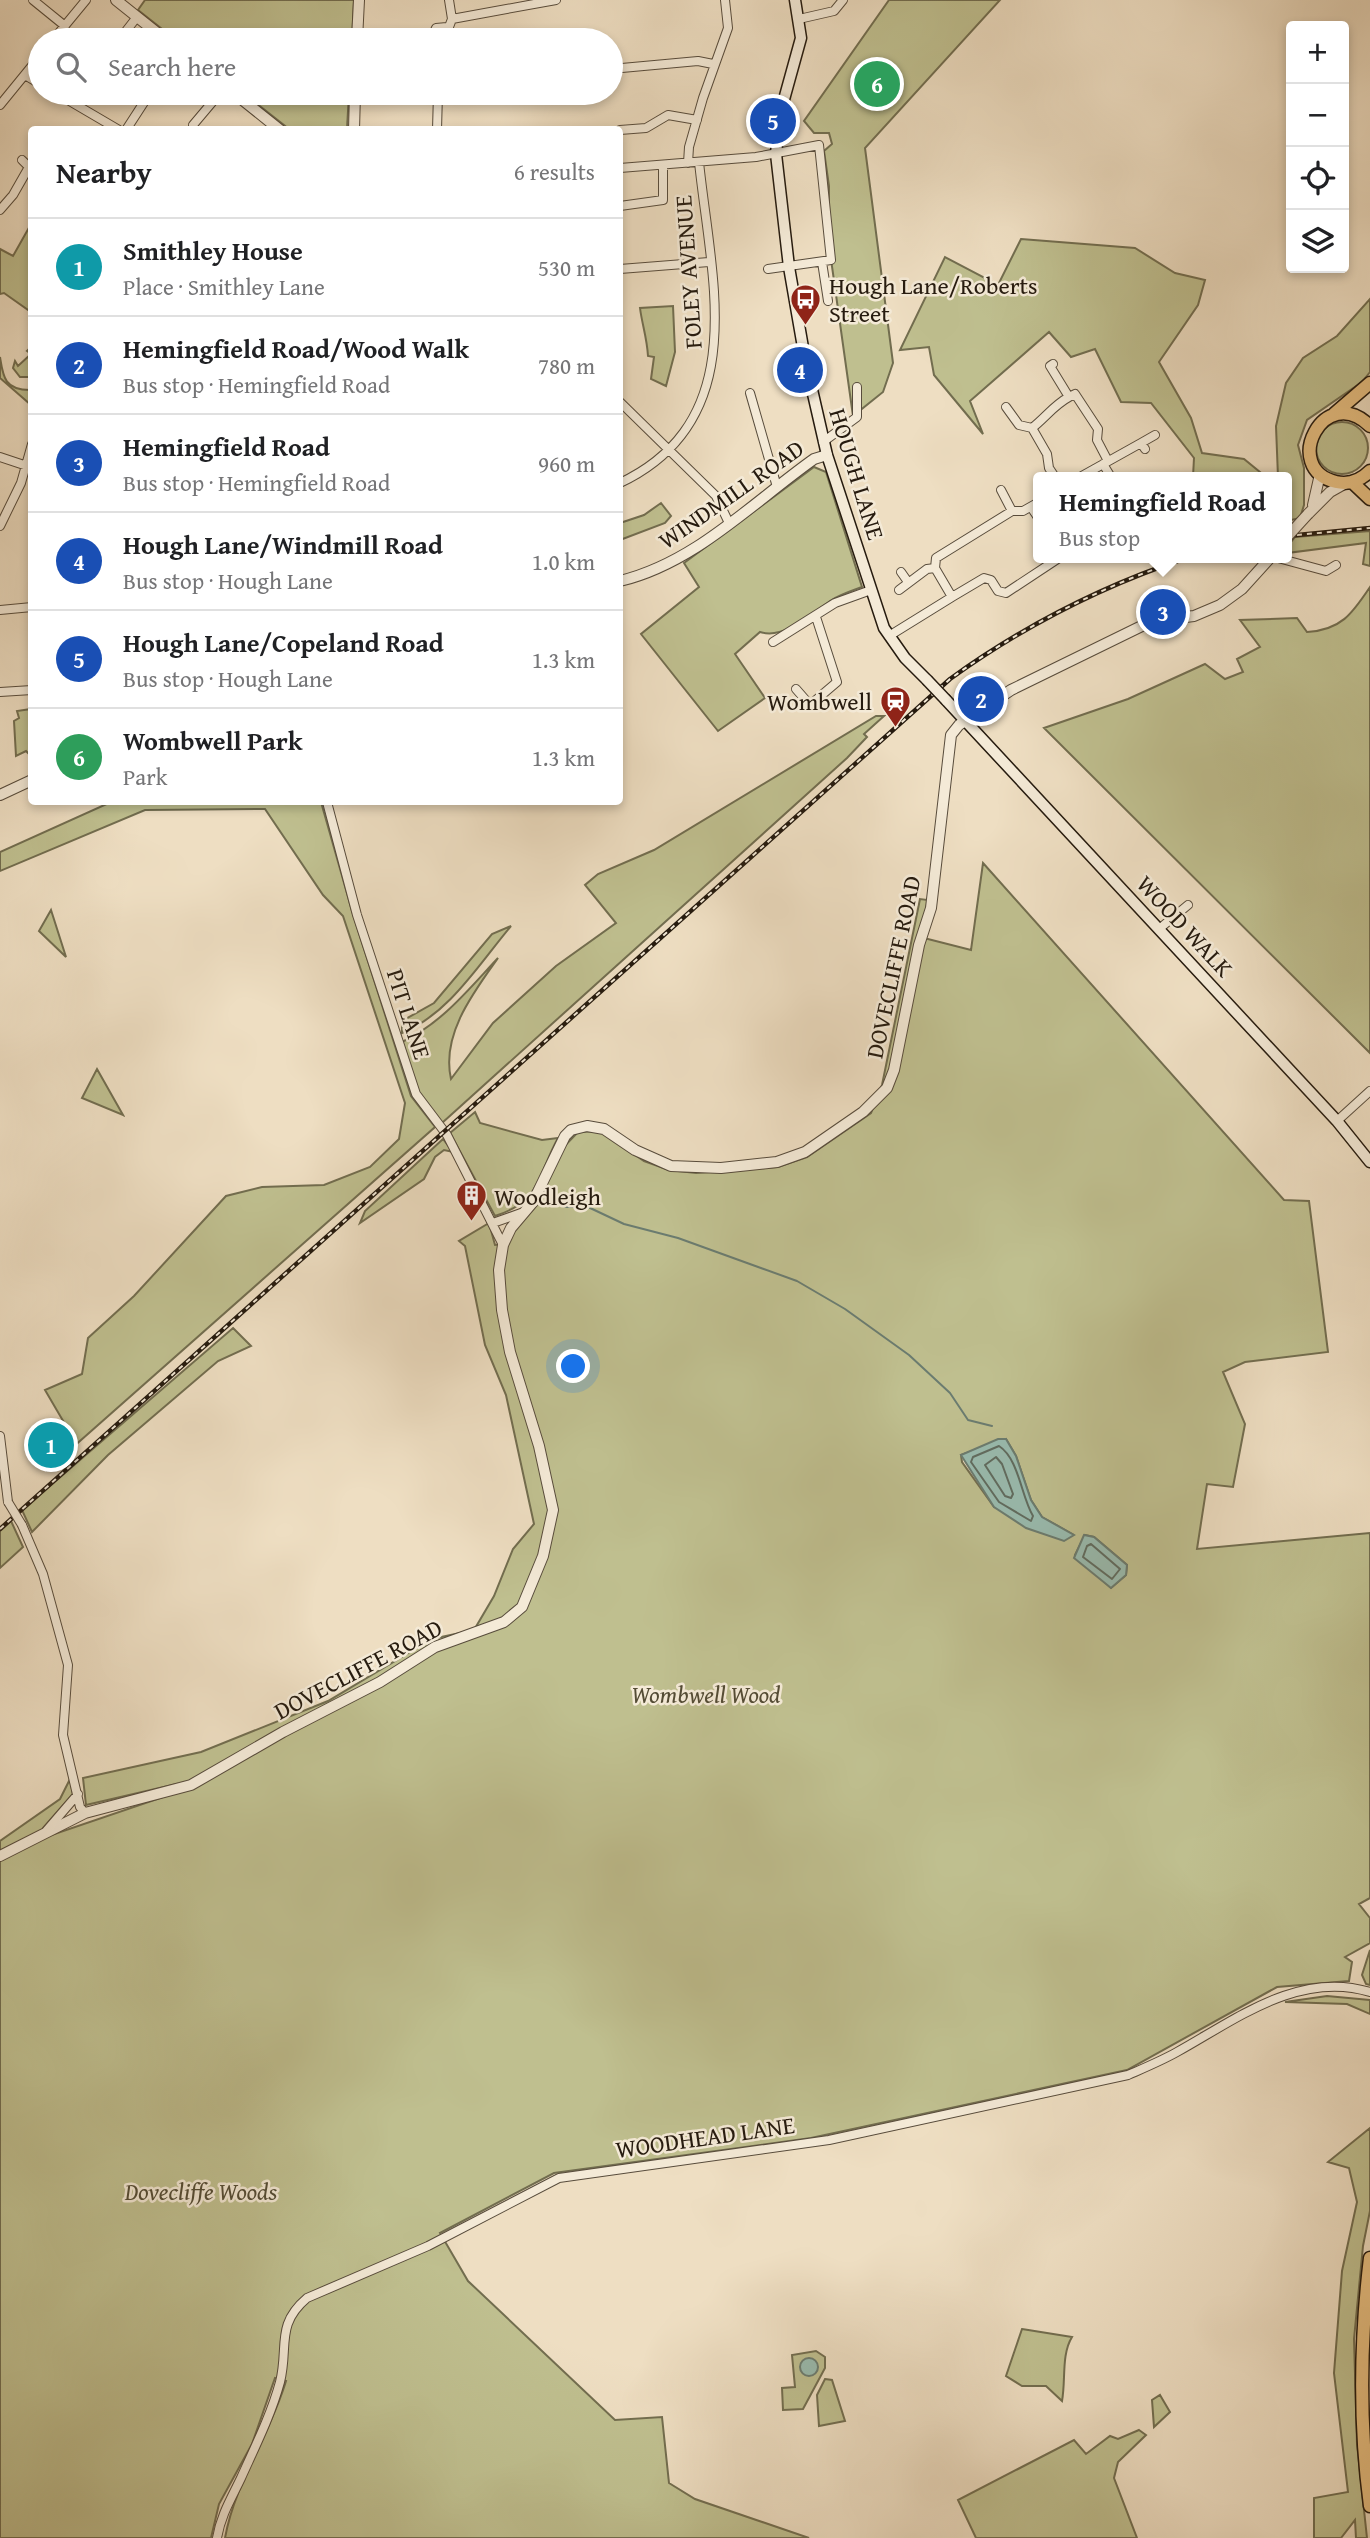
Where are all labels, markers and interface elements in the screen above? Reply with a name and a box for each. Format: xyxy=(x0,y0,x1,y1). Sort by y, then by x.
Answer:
map controls xyxy=(1286,21,1349,273)
button: + xyxy=(1286,21,1349,84)
search box xyxy=(28,28,623,105)
text: Search here xyxy=(108,47,236,86)
icon: search xyxy=(52,48,90,86)
pin: 6 xyxy=(854,58,900,110)
button: − xyxy=(1286,84,1349,147)
pin: 5 xyxy=(750,95,796,147)
button: locate xyxy=(1286,147,1349,210)
text: Nearby xyxy=(56,150,152,194)
text: 6 results xyxy=(514,155,595,188)
street label: FOLEY AVENUE xyxy=(665,194,711,350)
button: layers xyxy=(1286,210,1349,273)
text: Smithley House xyxy=(123,231,303,270)
text: 1 xyxy=(73,251,85,284)
text: 530 m xyxy=(538,251,595,284)
place label: Hough Lane/Roberts Street xyxy=(829,268,1038,331)
text: Place · Smithley Lane xyxy=(123,270,325,303)
bus stop icon: Hough Lane/Roberts Street xyxy=(789,282,823,326)
text: Hemingfield Road/Wood Walk xyxy=(123,329,469,368)
pin: 4 xyxy=(777,344,823,396)
text: 2 xyxy=(73,349,85,382)
text: 780 m xyxy=(538,349,595,382)
text: Bus stop · Hemingfield Road xyxy=(123,368,390,401)
street label: HOUGH LANE xyxy=(820,404,894,544)
text: Hemingfield Road xyxy=(123,427,330,466)
street label: WINDMILL ROAD xyxy=(651,431,811,557)
text: 3 xyxy=(73,447,85,480)
text: 960 m xyxy=(538,447,595,480)
text: Bus stop · Hemingfield Road xyxy=(123,466,390,499)
popup xyxy=(1033,472,1292,563)
text: Hemingfield Road xyxy=(1059,482,1266,521)
text: Bus stop xyxy=(1059,521,1140,554)
text: Hough Lane/Windmill Road xyxy=(123,525,443,564)
text: 4 xyxy=(73,545,85,578)
text: 1.0 km xyxy=(532,545,595,578)
text: Bus stop · Hough Lane xyxy=(123,564,333,597)
pin: 3 xyxy=(1140,586,1186,638)
text: Hough Lane/Copeland Road xyxy=(123,623,444,662)
text: 5 xyxy=(73,643,85,676)
text: 1.3 km xyxy=(532,643,595,676)
text: Bus stop · Hough Lane xyxy=(123,662,333,695)
pin: 2 xyxy=(958,673,1004,725)
place label: Wombwell xyxy=(767,684,872,719)
station icon: Wombwell xyxy=(878,684,912,728)
text: Wombwell Park xyxy=(123,721,302,760)
text: 6 xyxy=(73,741,85,774)
text: 1.3 km xyxy=(532,741,595,774)
text: Park xyxy=(123,760,167,793)
street label: WOOD WALK xyxy=(1129,867,1242,985)
street label: DOVECLIFFE ROAD xyxy=(857,872,929,1062)
street label: PIT LANE xyxy=(378,964,440,1064)
building icon: Woodleigh xyxy=(454,1179,488,1223)
place label: Woodleigh xyxy=(494,1179,601,1214)
your location xyxy=(556,1349,590,1383)
pin: 1 xyxy=(28,1419,74,1471)
street label: DOVECLIFFE ROAD xyxy=(268,1610,448,1728)
park label: Wombwell Wood xyxy=(631,1677,781,1712)
street label: WOODHEAD LANE xyxy=(613,2107,797,2167)
park label: Dovecliffe Woods xyxy=(124,2174,278,2209)

